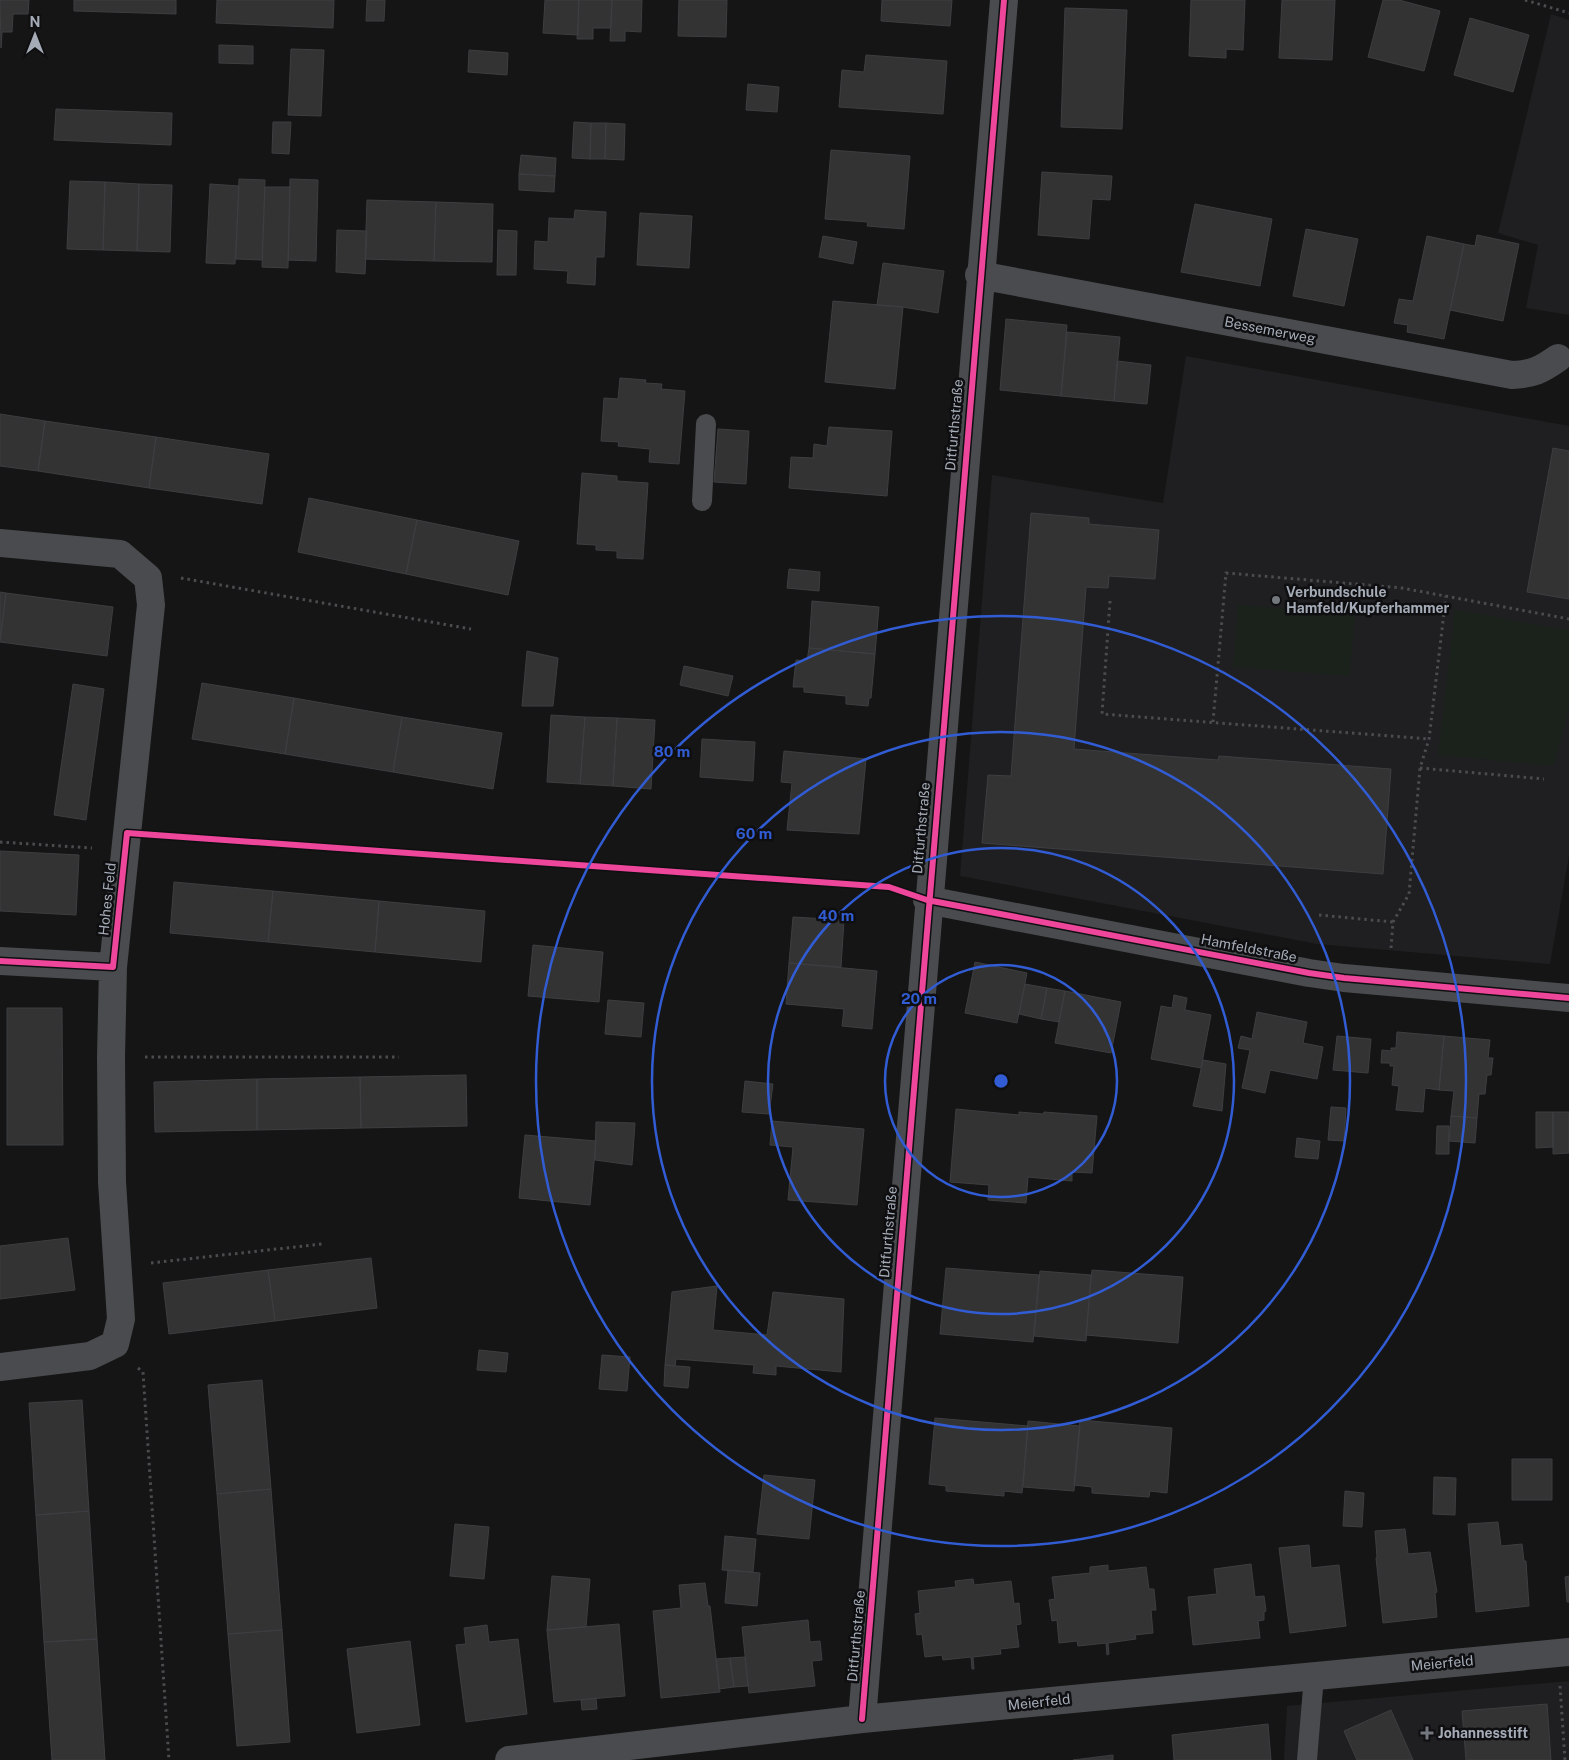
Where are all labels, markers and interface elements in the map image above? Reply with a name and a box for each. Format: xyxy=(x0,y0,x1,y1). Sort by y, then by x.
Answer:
north arrow xyxy=(10,10,60,60)
text: N xyxy=(30,14,40,30)
street label: Bessemerweg xyxy=(1223,313,1317,347)
street label: Ditfurthstraße xyxy=(942,378,966,472)
place label: Verbundschule Hamfeld/Kupferhammer xyxy=(1286,584,1450,616)
marker: Verbundschule Hamfeld/Kupferhammer xyxy=(1270,594,1282,606)
text: 80 m xyxy=(654,743,690,760)
street label: Ditfurthstraße xyxy=(909,781,933,875)
text: 60 m xyxy=(736,825,772,842)
street label: Hohes Feld xyxy=(95,862,119,936)
text: 40 m xyxy=(818,907,854,924)
street label: Hamfeldstraße xyxy=(1200,931,1298,965)
text: 20 m xyxy=(901,990,937,1007)
centre of rings xyxy=(992,1072,1010,1090)
street label: Ditfurthstraße xyxy=(876,1185,900,1279)
street label: Ditfurthstraße xyxy=(844,1589,868,1683)
street label: Meierfeld xyxy=(1410,1652,1474,1674)
street label: Meierfeld xyxy=(1007,1691,1071,1713)
place label: Johannesstift xyxy=(1438,1725,1528,1741)
marker: Johannesstift xyxy=(1420,1726,1434,1740)

